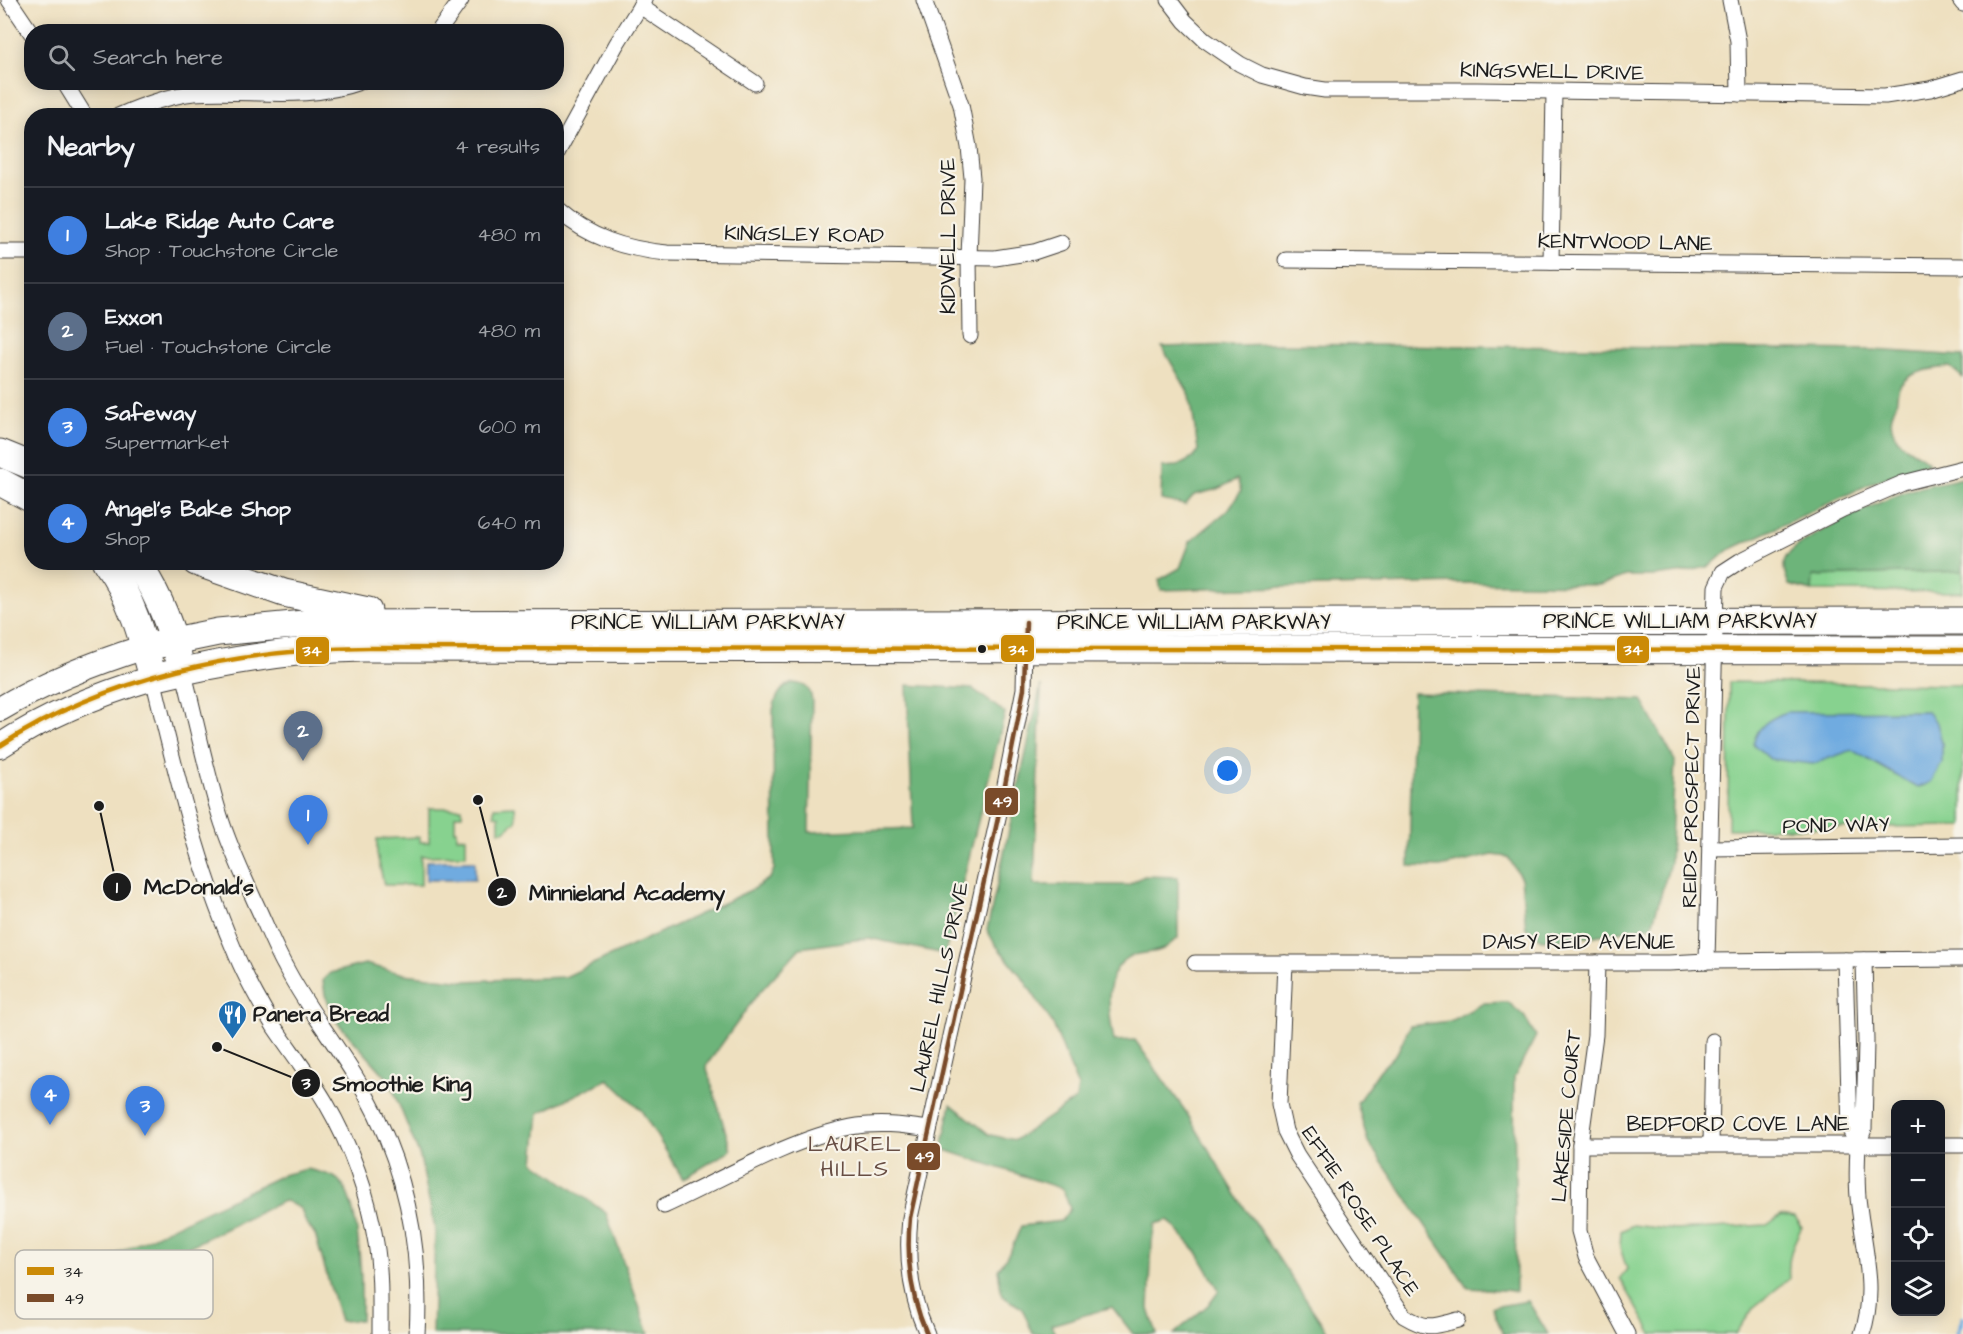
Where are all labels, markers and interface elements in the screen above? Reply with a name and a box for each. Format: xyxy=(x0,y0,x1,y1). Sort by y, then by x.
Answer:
search box xyxy=(24,24,564,90)
icon: search xyxy=(45,41,78,74)
text: Search here xyxy=(93,42,223,73)
street label: KINGSWELL DRIVE xyxy=(1460,55,1645,88)
text: Nearby xyxy=(48,129,135,165)
text: 4 results xyxy=(455,133,540,161)
street label: KIDWELL DRIVE xyxy=(934,157,963,314)
text: Lake Ridge Auto Care xyxy=(105,206,334,237)
street label: KINGSLEY ROAD xyxy=(724,219,885,250)
text: 1 xyxy=(66,221,69,249)
text: 480 m xyxy=(477,221,540,249)
street label: KENTWOOD LANE xyxy=(1537,226,1713,259)
text: Shop · Touchstone Circle xyxy=(105,237,338,265)
text: Exxon xyxy=(105,302,162,333)
text: 2 xyxy=(62,317,73,345)
text: 480 m xyxy=(477,317,540,345)
text: Fuel · Touchstone Circle xyxy=(105,333,331,361)
text: Safeway xyxy=(105,398,196,429)
text: 3 xyxy=(62,413,73,441)
text: 600 m xyxy=(479,413,540,441)
text: Supermarket xyxy=(105,429,229,457)
text: Angel's Bake Shop xyxy=(105,494,291,525)
text: 4 xyxy=(61,509,74,537)
text: 640 m xyxy=(478,509,540,537)
text: Shop xyxy=(105,525,150,553)
street label: PRINCE WILLIAM PARKWAY xyxy=(1543,607,1817,636)
street label: PRINCE WILLIAM PARKWAY xyxy=(571,608,845,637)
street label: PRINCE WILLIAM PARKWAY xyxy=(1057,608,1331,637)
line badge: 34 xyxy=(1000,634,1035,663)
line badge: 34 xyxy=(1616,635,1650,664)
line badge: 34 xyxy=(295,636,330,665)
text: 34 xyxy=(1007,639,1028,661)
text: 34 xyxy=(1622,639,1643,661)
text: 34 xyxy=(301,640,322,662)
unlabelled marker xyxy=(976,643,988,655)
street label: REIDS PROSPECT DRIVE xyxy=(1675,665,1708,908)
pin: 2 xyxy=(284,712,322,761)
your location xyxy=(1213,756,1242,785)
line badge: 49 xyxy=(984,787,1019,816)
text: 49 xyxy=(992,791,1012,813)
pin: 1 xyxy=(288,796,328,845)
street label: POND WAY xyxy=(1782,810,1890,841)
callout: McDonald's xyxy=(102,867,266,907)
text: McDonald's xyxy=(144,872,254,903)
callout: Minnieland Academy xyxy=(487,872,737,912)
text: 1 xyxy=(116,875,119,900)
text: Minnieland Academy xyxy=(529,878,726,911)
street label: LAUREL HILLS DRIVE xyxy=(903,879,976,1095)
text: 2 xyxy=(496,880,508,905)
street label: DAISY REID AVENUE xyxy=(1483,928,1676,957)
restaurant icon: Panera Bread xyxy=(216,998,248,1040)
place label: Panera Bread xyxy=(253,1000,389,1029)
street label: LAKESIDE COURT xyxy=(1545,1028,1589,1204)
callout: Smoothie King xyxy=(291,1063,484,1103)
text: Smoothie King xyxy=(332,1069,472,1101)
text: 3 xyxy=(300,1071,311,1096)
pin: 4 xyxy=(31,1076,70,1125)
pin: 3 xyxy=(126,1086,164,1136)
map controls xyxy=(1891,1100,1945,1316)
button: + xyxy=(1891,1100,1945,1154)
street label: BEDFORD COVE LANE xyxy=(1626,1110,1850,1139)
street label: EFFIE ROSE PLACE xyxy=(1295,1121,1427,1302)
district label: LAUREL HILLS xyxy=(808,1129,902,1185)
line badge: 49 xyxy=(906,1142,941,1171)
text: 49 xyxy=(914,1146,934,1168)
button: − xyxy=(1891,1154,1945,1208)
button: locate xyxy=(1891,1208,1945,1262)
legend xyxy=(15,1250,213,1319)
text: 34 xyxy=(64,1261,83,1283)
button: layers xyxy=(1891,1262,1945,1316)
text: 49 xyxy=(64,1288,84,1310)

